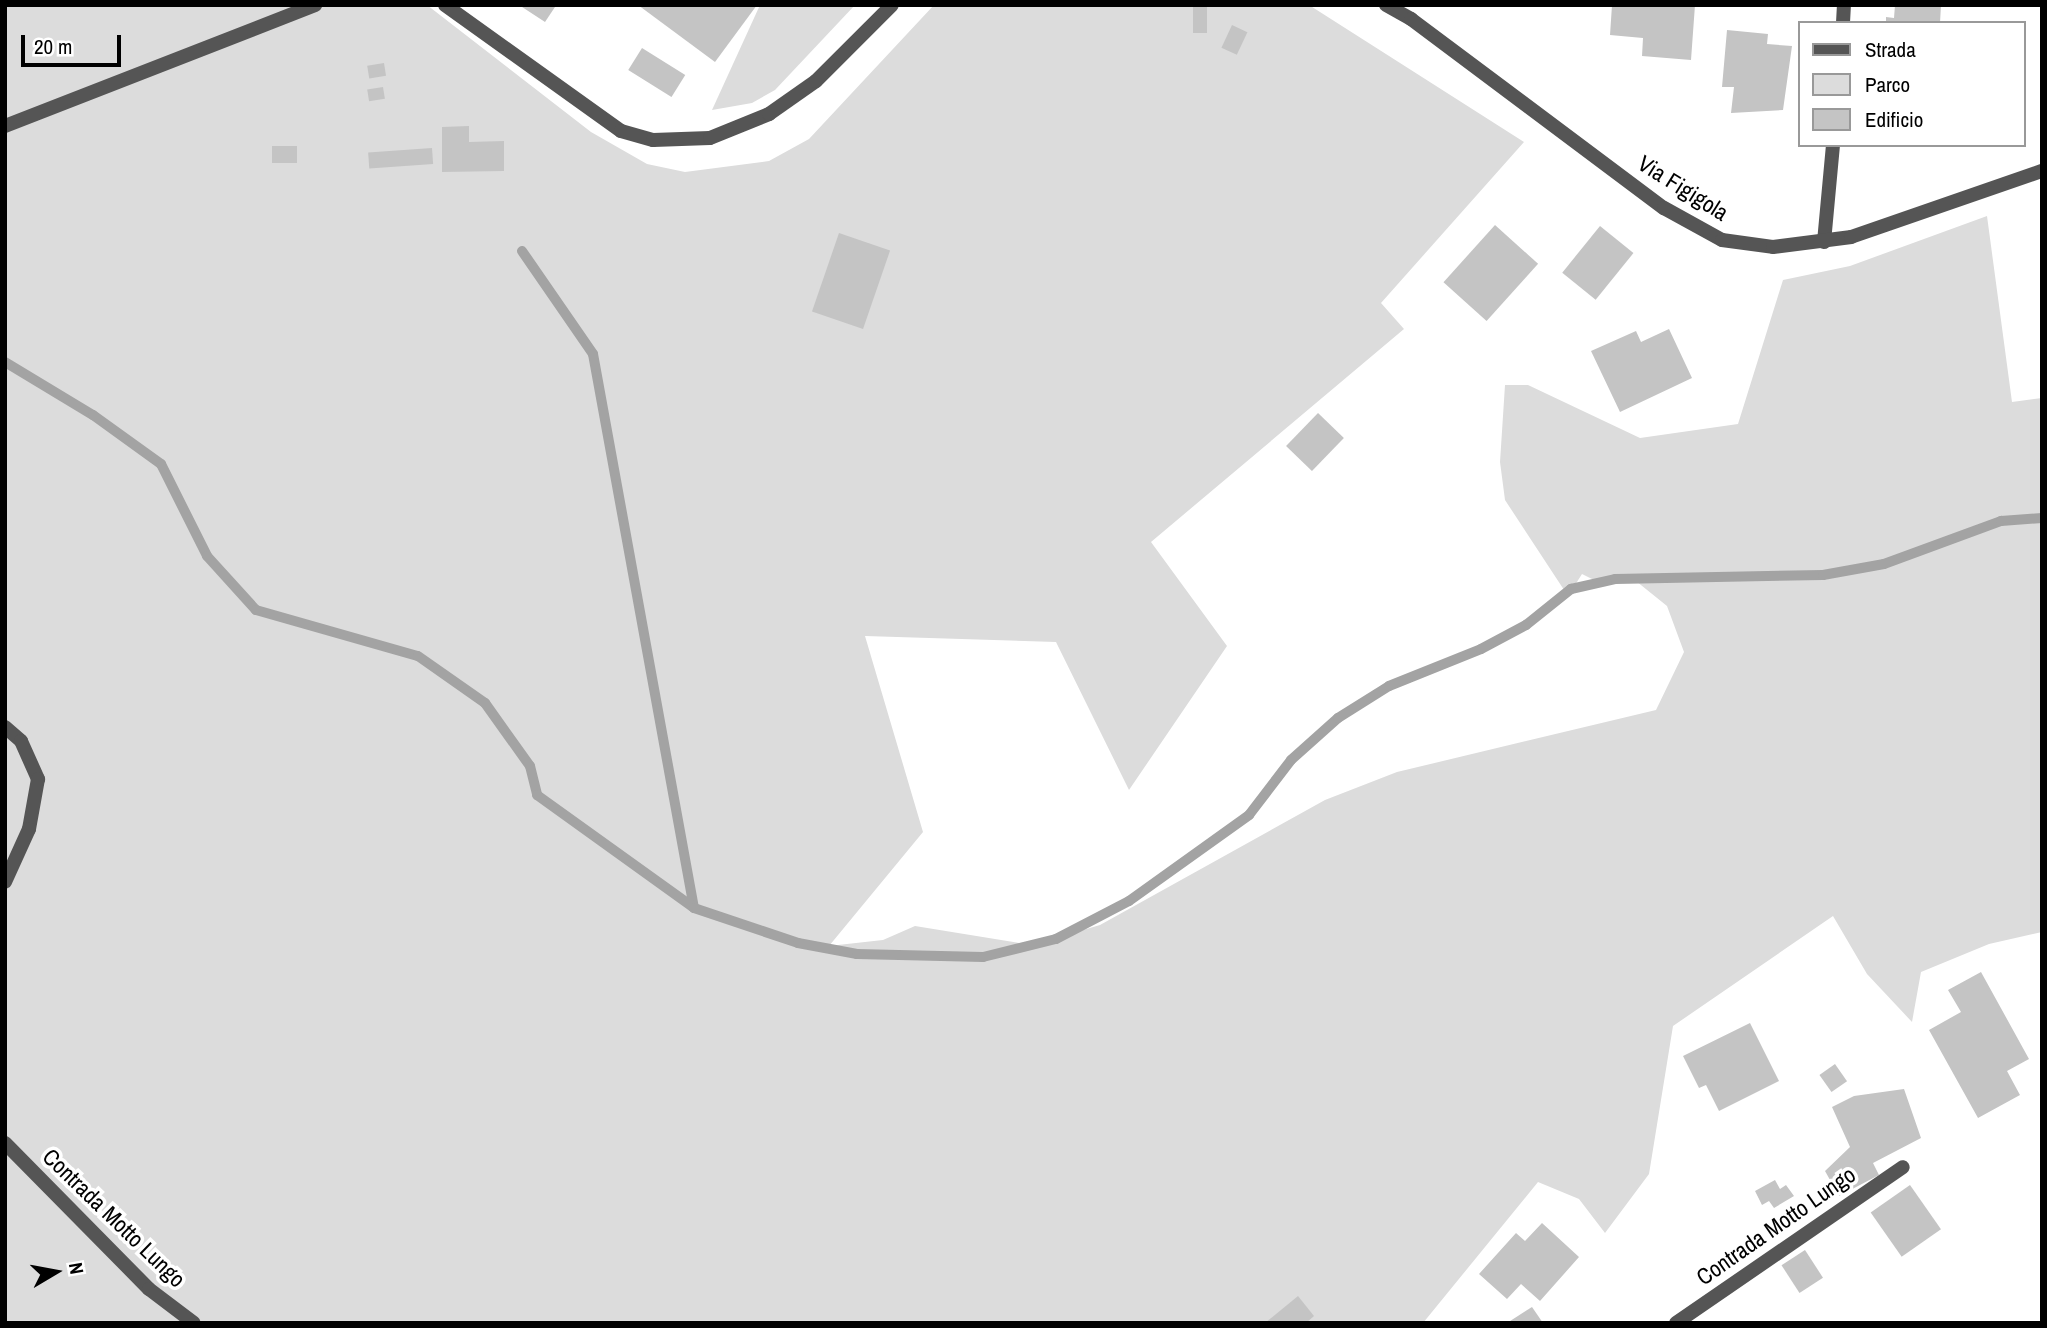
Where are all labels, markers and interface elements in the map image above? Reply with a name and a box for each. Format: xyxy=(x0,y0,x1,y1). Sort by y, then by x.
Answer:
scale bar xyxy=(24,21,124,65)
legend xyxy=(1798,21,2026,147)
text: 20 m xyxy=(34,32,72,61)
text: Strada xyxy=(1865,35,1916,64)
text: Parco xyxy=(1865,70,1910,99)
text: Edificio xyxy=(1865,105,1923,134)
street label: Via Figigola xyxy=(1633,149,1733,227)
street label: Contrada Motto Lungo xyxy=(37,1143,191,1293)
street label: Contrada Motto Lungo xyxy=(1691,1161,1861,1291)
north arrow xyxy=(21,1237,91,1307)
text: N xyxy=(63,1261,90,1276)

